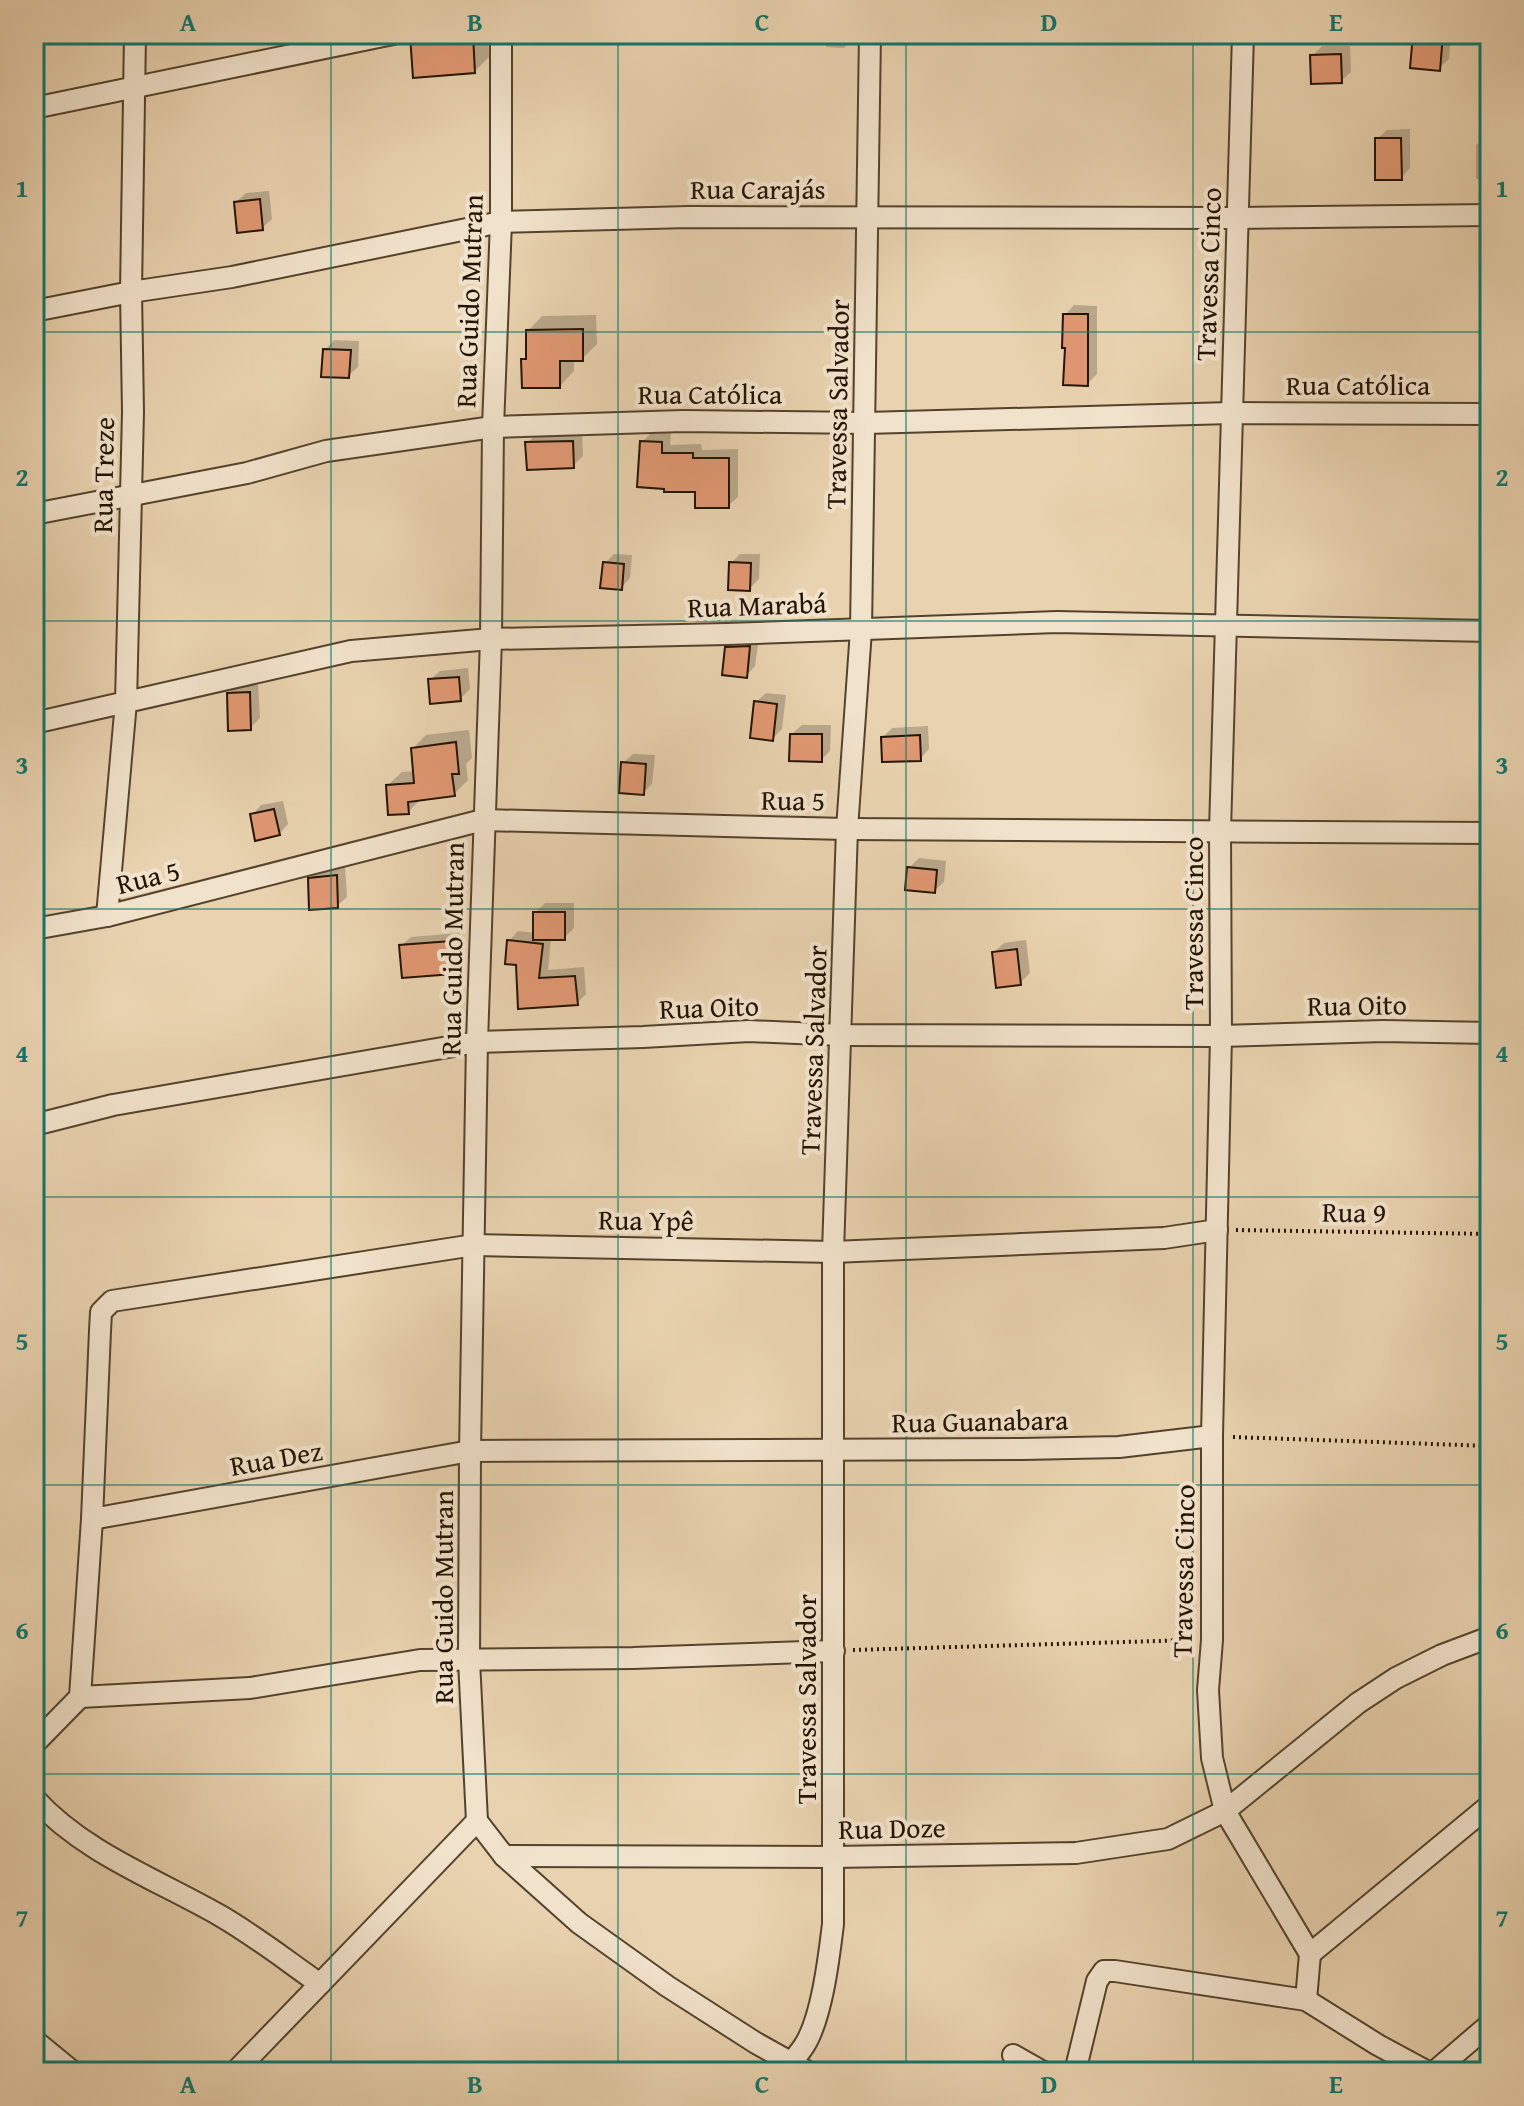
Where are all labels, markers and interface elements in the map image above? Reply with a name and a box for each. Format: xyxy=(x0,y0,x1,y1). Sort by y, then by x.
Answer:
text: A xyxy=(180,2,197,41)
text: B xyxy=(467,2,483,41)
text: C xyxy=(755,2,769,41)
text: D xyxy=(1041,2,1057,41)
text: E xyxy=(1329,2,1343,41)
text: 1 xyxy=(15,168,29,207)
street label: Rua Carajás xyxy=(690,168,826,209)
text: 1 xyxy=(1495,168,1509,207)
street label: Travessa Cinco xyxy=(1184,187,1231,361)
street label: Rua Guido Mutran xyxy=(444,193,493,409)
street label: Travessa Salvador xyxy=(814,298,859,509)
street label: Rua Católica xyxy=(1286,364,1431,405)
street label: Rua Católica xyxy=(638,373,783,414)
street label: Rua Treze xyxy=(81,417,124,533)
text: 2 xyxy=(15,457,29,496)
text: 2 xyxy=(1495,457,1509,496)
street label: Rua Marabá xyxy=(687,582,828,627)
text: 3 xyxy=(15,745,29,784)
text: 3 xyxy=(1495,745,1509,784)
street label: Rua 5 xyxy=(761,778,825,821)
street label: Travessa Cinco xyxy=(1172,836,1213,1010)
street label: Rua Guido Mutran xyxy=(429,841,474,1056)
street label: Rua 5 xyxy=(112,849,184,904)
street label: Travessa Salvador xyxy=(788,944,837,1156)
street label: Rua Oito xyxy=(1307,983,1407,1026)
street label: Rua Oito xyxy=(658,984,760,1029)
text: 4 xyxy=(15,1033,29,1072)
text: 4 xyxy=(1495,1033,1509,1072)
street label: Rua 9 xyxy=(1322,1190,1386,1233)
street label: Rua Ypê xyxy=(598,1198,694,1241)
text: 5 xyxy=(15,1321,29,1360)
text: 5 xyxy=(1495,1321,1509,1360)
street label: Rua Guanabara xyxy=(891,1398,1069,1443)
street label: Rua Dez xyxy=(227,1429,325,1486)
street label: Travessa Cinco xyxy=(1160,1484,1205,1658)
street label: Rua Guido Mutran xyxy=(422,1490,463,1704)
street label: Travessa Salvador xyxy=(785,1594,826,1804)
text: 6 xyxy=(15,1610,29,1649)
text: 6 xyxy=(1495,1610,1509,1649)
street label: Rua Doze xyxy=(838,1806,946,1849)
text: 7 xyxy=(15,1898,29,1937)
text: 7 xyxy=(1495,1898,1509,1937)
text: A xyxy=(180,2064,197,2103)
text: B xyxy=(467,2064,483,2103)
text: C xyxy=(755,2064,769,2103)
text: D xyxy=(1041,2064,1057,2103)
text: E xyxy=(1329,2064,1343,2103)

